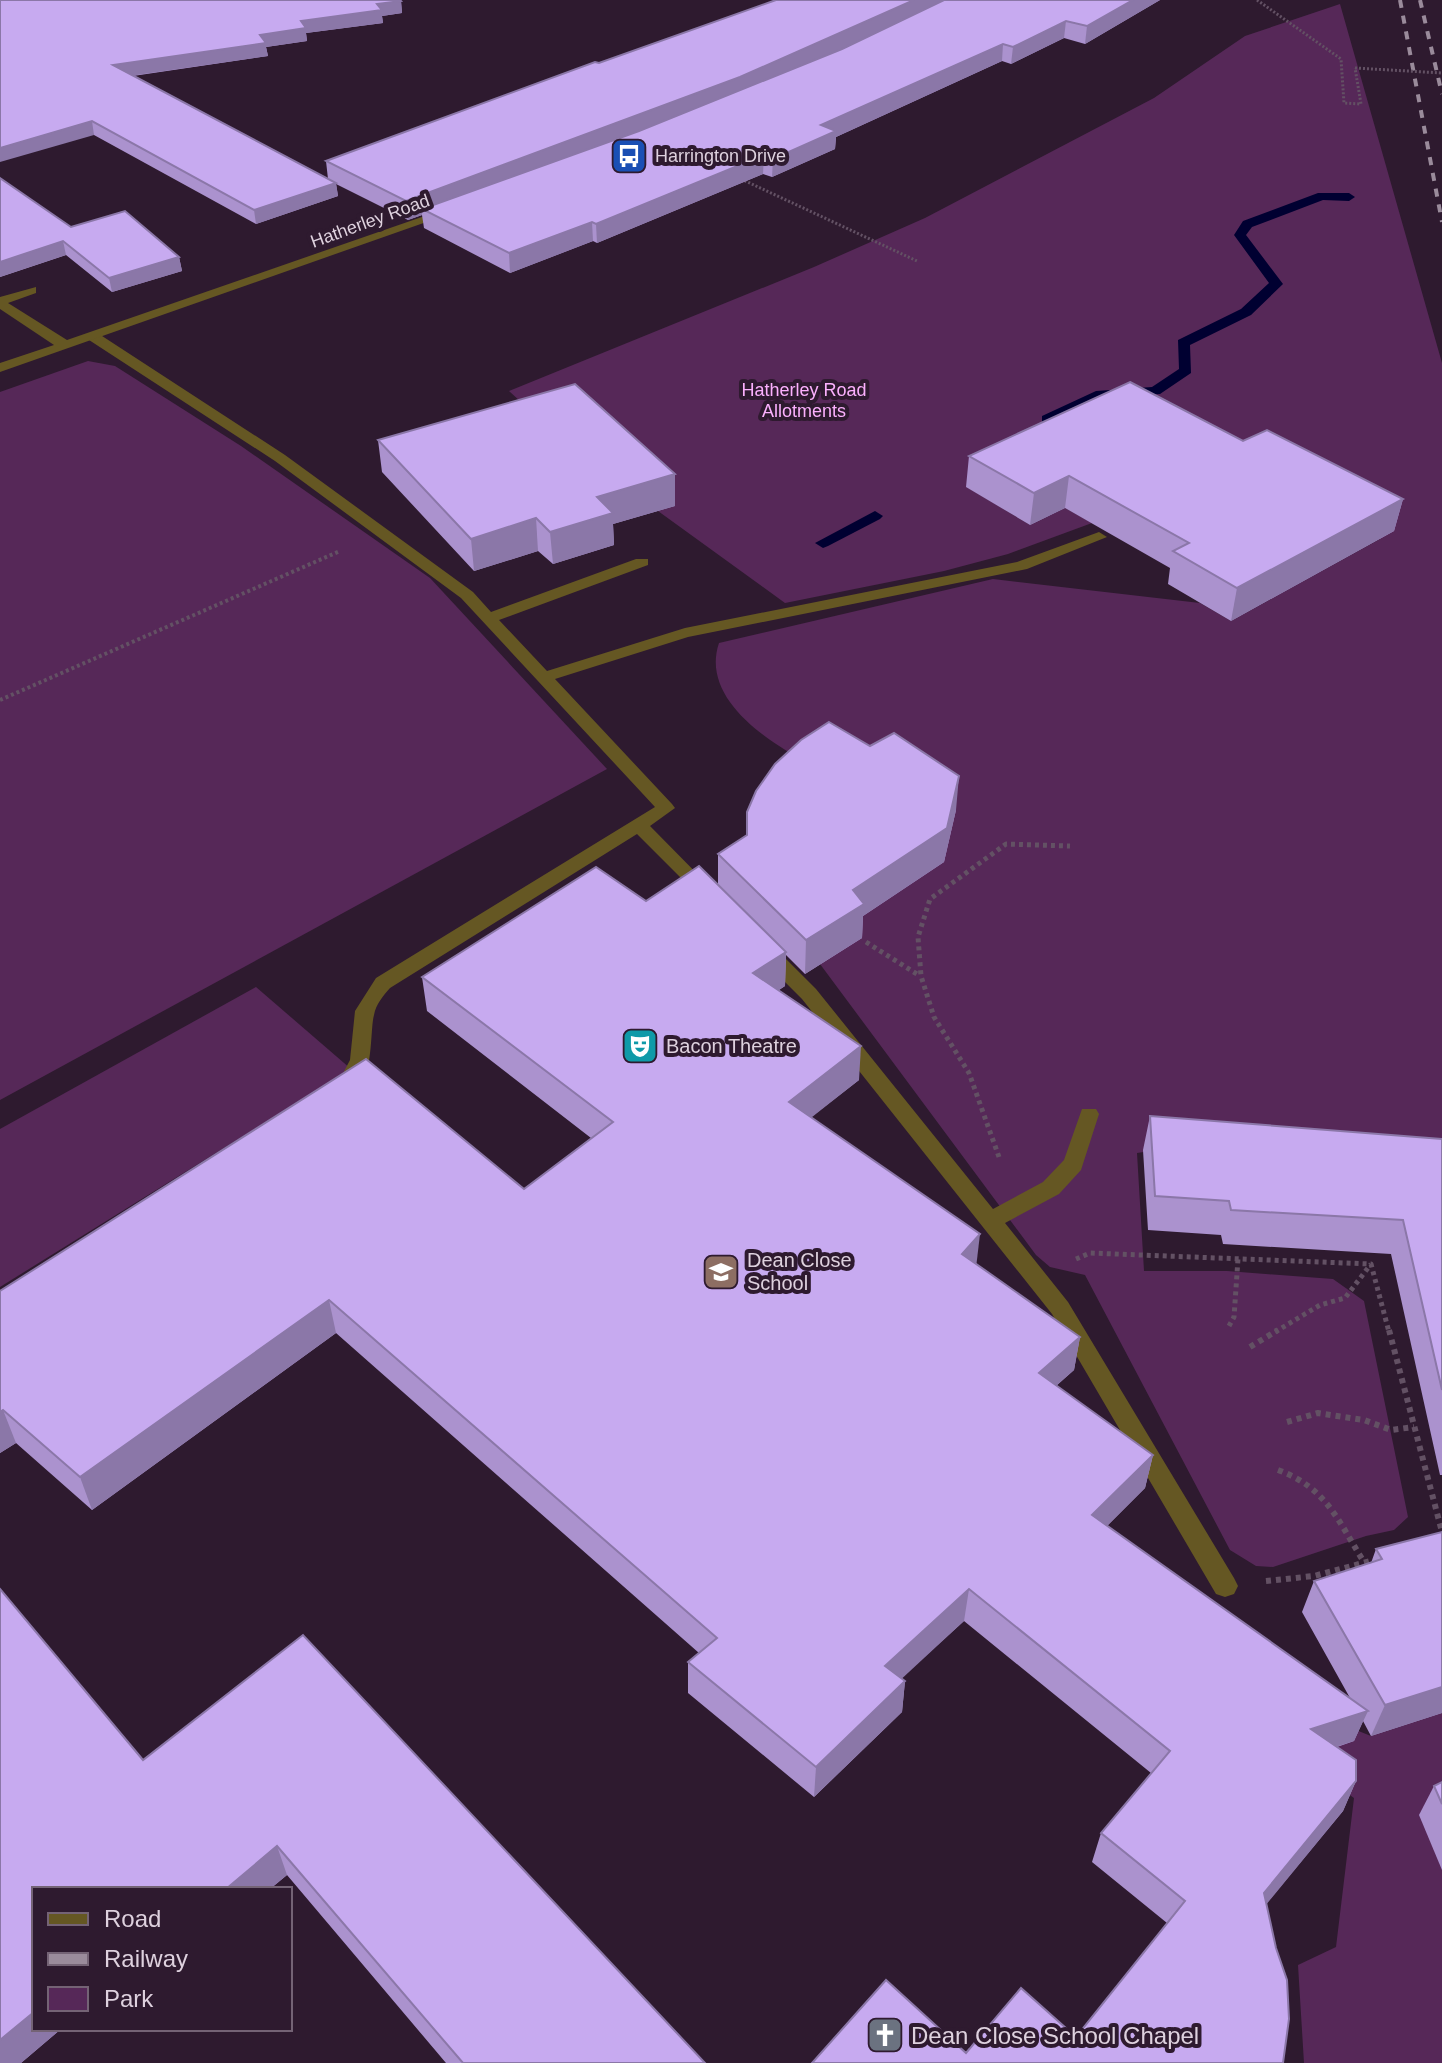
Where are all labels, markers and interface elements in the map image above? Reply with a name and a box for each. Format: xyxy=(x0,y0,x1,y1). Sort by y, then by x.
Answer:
bus stop icon: Harrington Drive xyxy=(610,137,648,175)
place label: Harrington Drive xyxy=(655,146,786,166)
street label: Hatherley Road xyxy=(308,190,432,252)
park label: Hatherley Road Allotments xyxy=(741,380,867,421)
theatre icon: Bacon Theatre xyxy=(621,1027,659,1065)
place label: Bacon Theatre xyxy=(666,1035,797,1057)
place label: Dean Close School xyxy=(747,1249,852,1294)
school or university icon: Dean Close School xyxy=(702,1253,740,1291)
legend xyxy=(32,1887,292,2031)
text: Road xyxy=(104,1905,161,1932)
text: Railway xyxy=(104,1945,188,1972)
text: Park xyxy=(104,1985,154,2012)
church icon: Dean Close School Chapel xyxy=(866,2016,904,2054)
place label: Dean Close School Chapel xyxy=(911,2022,1199,2049)

